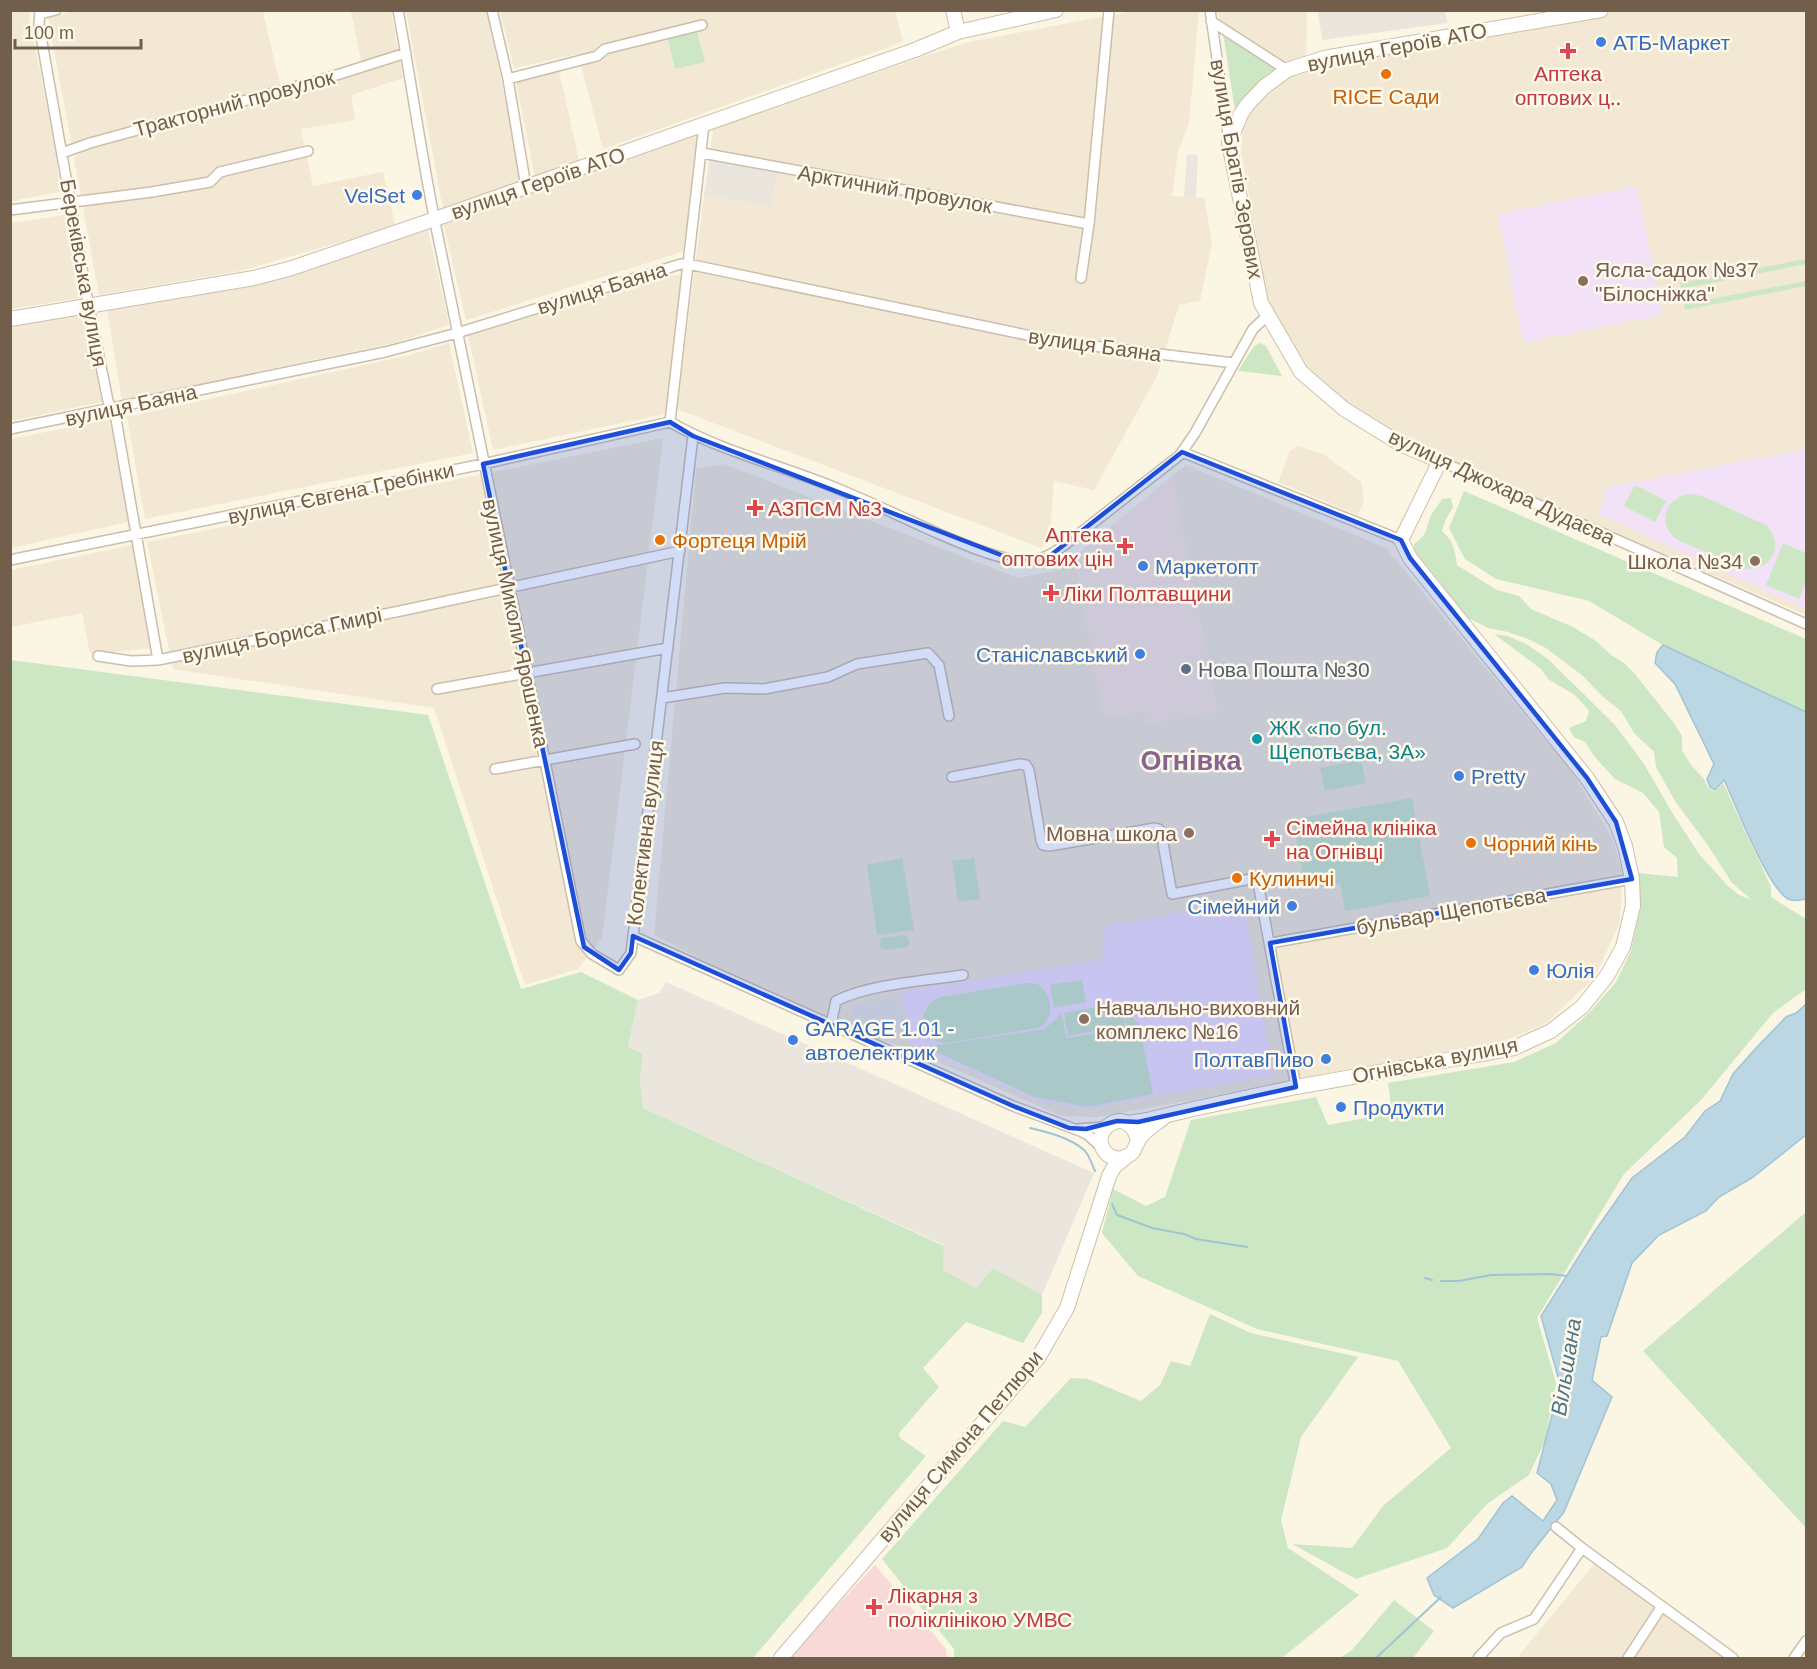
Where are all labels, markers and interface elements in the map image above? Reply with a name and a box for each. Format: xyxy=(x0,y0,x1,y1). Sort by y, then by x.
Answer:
scale bar xyxy=(15,12,141,50)
street label: вулиця Героїв АТО xyxy=(1305,18,1489,76)
text: 100 m xyxy=(24,23,74,43)
place label: АТБ-Маркет xyxy=(1613,31,1730,54)
marker: АТБ-Маркет xyxy=(1594,35,1608,49)
marker: Аптека оптових ц‥ xyxy=(1561,44,1575,58)
street label: вулиця Братів Зерових xyxy=(1206,57,1268,281)
place label: Аптека оптових ц‥ xyxy=(1515,62,1621,109)
street label: Тракторний провулок xyxy=(131,65,338,141)
marker: RICE Сади xyxy=(1379,67,1393,81)
place label: RICE Сади xyxy=(1332,85,1440,108)
street label: вулиця Героїв АТО xyxy=(448,142,628,224)
street label: Арктичний провулок xyxy=(796,161,995,218)
street label: Береківська вулиця xyxy=(56,177,112,369)
place label: VelSet xyxy=(344,184,405,207)
marker: VelSet xyxy=(410,188,424,202)
street label: вулиця Баяна xyxy=(535,257,670,319)
place label: Ясла-садок №37 "Білосніжка" xyxy=(1595,258,1759,305)
marker: Ясла-садок №37 "Білосніжка" xyxy=(1576,274,1590,288)
street label: вулиця Баяна xyxy=(1027,324,1163,366)
street label: вулиця Баяна xyxy=(63,380,199,430)
street label: вулиця Джохара Дудаєва xyxy=(1385,424,1619,550)
street label: вулиця Євгена Гребінки xyxy=(226,458,456,528)
street label: вулиця Миколи Ярошенка xyxy=(478,497,554,750)
place label: АЗПСМ №3 xyxy=(768,497,882,520)
marker: АЗПСМ №3 xyxy=(746,499,764,517)
place label: Аптека оптових цін xyxy=(1001,523,1113,570)
place label: Фортеця Мрій xyxy=(672,529,807,552)
marker: Фортеця Мрій xyxy=(653,533,667,547)
marker: Аптека оптових цін xyxy=(1118,539,1132,553)
place label: Школа №34 xyxy=(1627,550,1743,573)
marker: Школа №34 xyxy=(1748,554,1762,568)
place label: Маркетопт xyxy=(1155,555,1259,578)
marker: Маркетопт xyxy=(1136,559,1150,573)
place label: Ліки Полтавщини xyxy=(1063,582,1231,605)
marker: Ліки Полтавщини xyxy=(1044,586,1058,600)
street label: вулиця Бориса Гмирі xyxy=(180,603,384,667)
place label: Станіславський xyxy=(976,643,1128,666)
marker: Станіславський xyxy=(1133,647,1147,661)
place label: Нова Пошта №30 xyxy=(1198,658,1370,681)
marker: Нова Пошта №30 xyxy=(1179,662,1193,676)
place label: ЖК «по бул. Щепотьєва, 3А» xyxy=(1269,716,1426,763)
marker: ЖК «по бул. Щепотьєва, 3А» xyxy=(1250,732,1264,746)
street label: Колективна вулиця xyxy=(622,739,668,927)
district label: Огнівка xyxy=(1140,746,1243,776)
place label: Pretty xyxy=(1471,765,1526,788)
marker: Pretty xyxy=(1452,769,1466,783)
place label: Сімейна клініка на Огнівці xyxy=(1286,816,1437,863)
place label: Мовна школа xyxy=(1046,822,1177,845)
marker: Мовна школа xyxy=(1182,826,1196,840)
marker: Сімейна клініка на Огнівці xyxy=(1263,830,1281,848)
place label: Чорний кінь xyxy=(1483,832,1598,855)
marker: Чорний кінь xyxy=(1464,836,1478,850)
place label: Кулиничі xyxy=(1249,867,1334,890)
marker: Кулиничі xyxy=(1230,871,1244,885)
street label: бульвар Щепотьєва xyxy=(1354,883,1548,939)
place label: Сімейний xyxy=(1187,895,1280,918)
marker: Сімейний xyxy=(1285,899,1299,913)
place label: Юлія xyxy=(1546,959,1595,982)
marker: Юлія xyxy=(1527,963,1541,977)
place label: Навчально-виховний комплекс №16 xyxy=(1096,996,1300,1043)
marker: Навчально-виховний комплекс №16 xyxy=(1077,1012,1091,1026)
place label: GARAGE 1.01 - автоелектрик xyxy=(805,1017,954,1064)
marker: GARAGE 1.01 - автоелектрик xyxy=(786,1033,800,1047)
street label: Огнівська вулиця xyxy=(1350,1033,1520,1087)
place label: ПолтавПиво xyxy=(1194,1048,1314,1071)
marker: ПолтавПиво xyxy=(1319,1052,1333,1066)
place label: Продукти xyxy=(1353,1096,1445,1119)
marker: Продукти xyxy=(1334,1100,1348,1114)
water label: Вільшана xyxy=(1546,1316,1586,1418)
street label: вулиця Симона Петлюри xyxy=(873,1346,1047,1546)
place label: Лікарня з поліклінікою УМВС xyxy=(888,1584,1072,1631)
marker: Лікарня з поліклінікою УМВС xyxy=(865,1598,883,1616)

